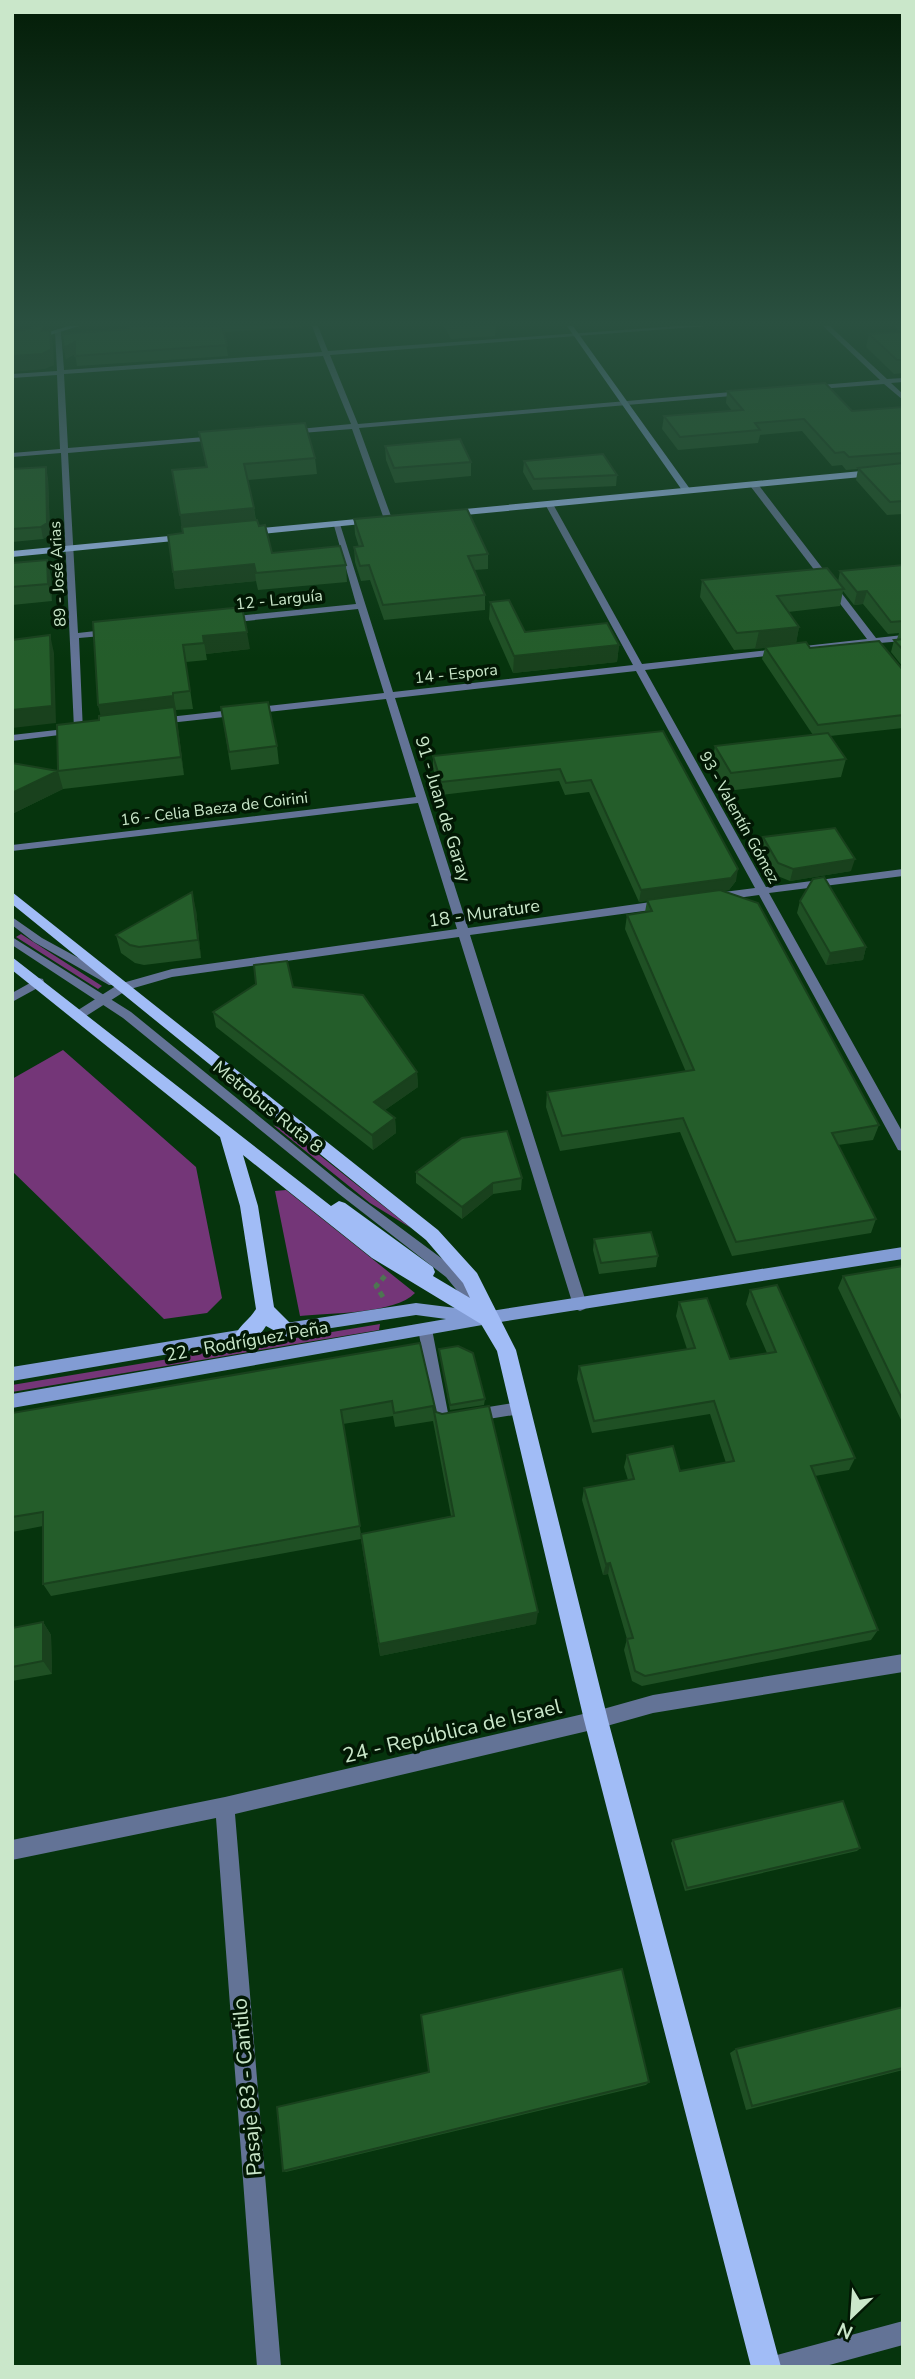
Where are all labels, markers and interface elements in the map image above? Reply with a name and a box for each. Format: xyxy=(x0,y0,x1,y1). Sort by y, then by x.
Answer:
street label: 89 - José Arias xyxy=(44,520,72,627)
street label: 12 - Larguía xyxy=(234,584,324,616)
street label: 14 - Espora xyxy=(413,659,499,689)
street label: 91 - Juan de Garay xyxy=(409,733,477,885)
street label: 93 - Valentín Gómez xyxy=(694,748,785,887)
street label: 16 - Celia Baeza de Coirini xyxy=(119,787,309,831)
street label: 18 - Murature xyxy=(427,893,541,933)
street label: Metrobus Ruta 8 xyxy=(208,1055,328,1159)
street label: 22 - Rodríguez Peña xyxy=(164,1315,330,1367)
street label: 24 - República de Israel xyxy=(340,1692,565,1770)
street label: Pasaje 83 - Cantilo xyxy=(225,1997,269,2177)
north arrow xyxy=(817,2281,887,2351)
text: N xyxy=(833,2316,857,2345)

